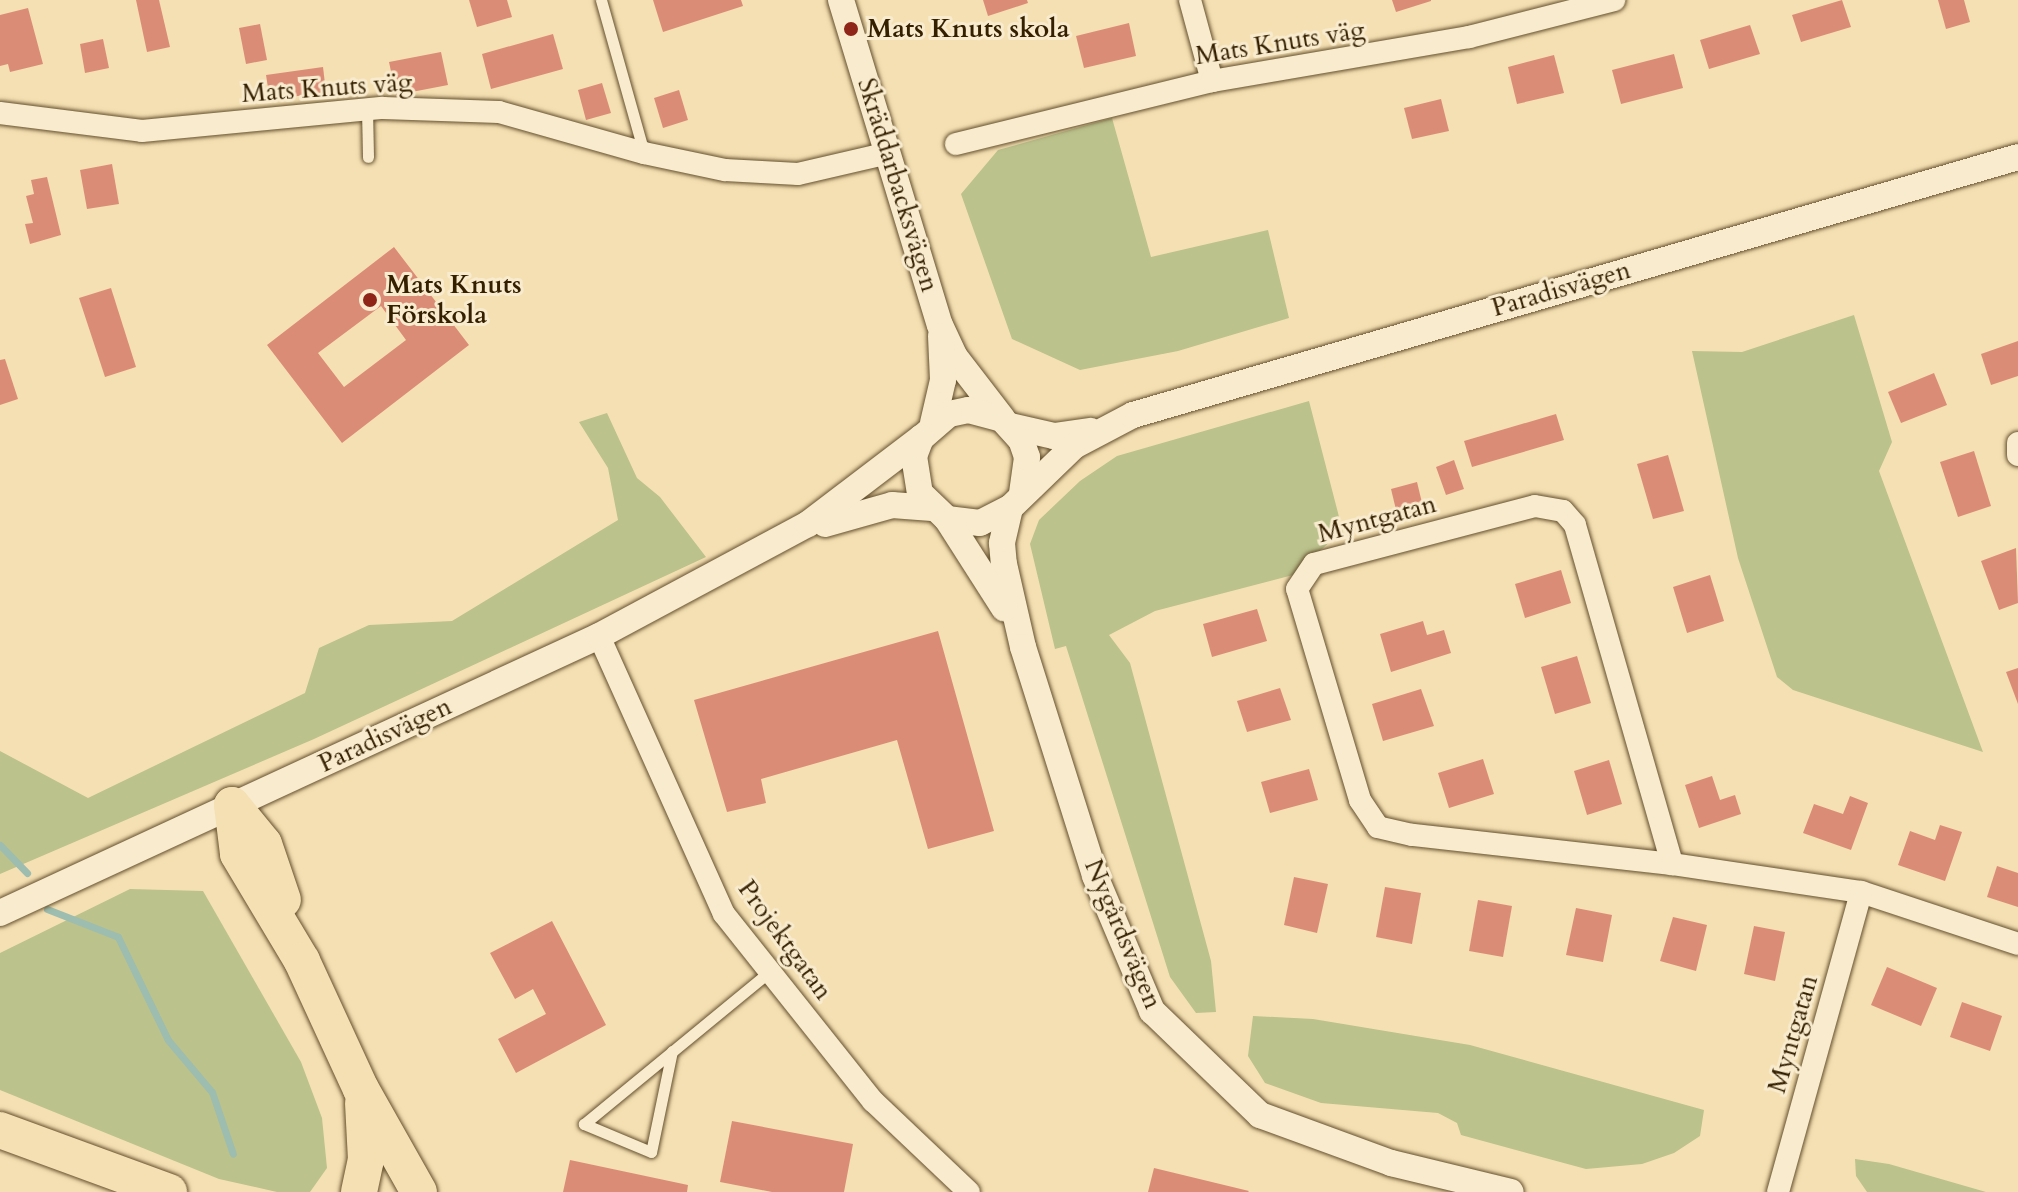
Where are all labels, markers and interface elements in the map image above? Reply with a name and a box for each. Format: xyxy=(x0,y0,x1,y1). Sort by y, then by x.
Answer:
place label: Mats Knuts skola xyxy=(867,13,1070,45)
street label: Mats Knuts väg xyxy=(1193,14,1367,72)
marker: Mats Knuts skola xyxy=(842,20,860,38)
street label: Mats Knuts väg xyxy=(241,66,413,110)
street label: Skräddarbacksvägen xyxy=(851,74,945,296)
street label: Paradisvägen xyxy=(1488,254,1634,324)
place label: Mats Knuts Förskola xyxy=(386,269,522,330)
marker: Mats Knuts Förskola xyxy=(361,291,379,309)
street label: Myntgatan xyxy=(1314,488,1440,550)
street label: Paradisvägen xyxy=(314,691,456,779)
street label: Nygårdsvägen xyxy=(1077,854,1169,1014)
street label: Projektgatan xyxy=(731,874,839,1006)
street label: Myntgatan xyxy=(1761,971,1825,1097)

